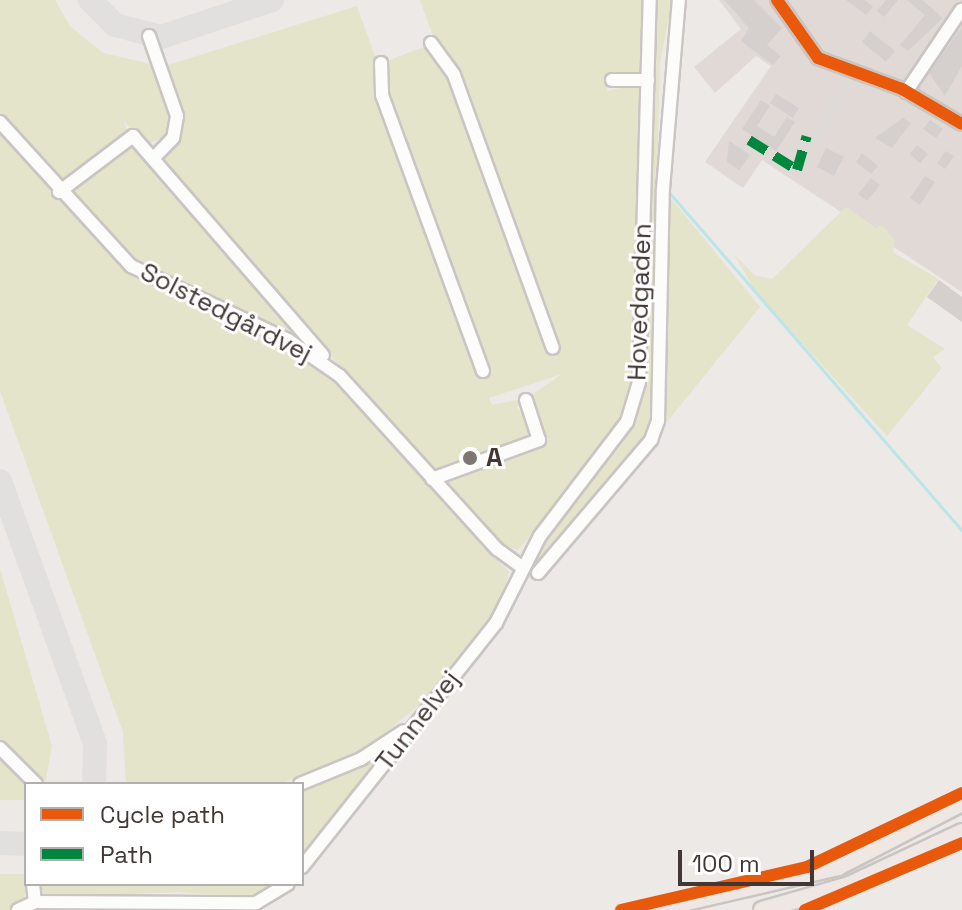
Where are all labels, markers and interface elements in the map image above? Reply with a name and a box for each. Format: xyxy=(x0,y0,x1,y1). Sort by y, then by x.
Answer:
street label: Hovedgaden xyxy=(622,223,658,381)
street label: Solstedgårdvej xyxy=(135,256,317,370)
place label: A xyxy=(486,442,502,474)
marker: A xyxy=(461,449,479,467)
street label: Tunnelvej xyxy=(369,665,467,777)
legend xyxy=(24,782,304,886)
text: Cycle path xyxy=(100,799,225,830)
scale bar xyxy=(682,834,818,884)
text: Path xyxy=(100,839,153,870)
text: 100 m xyxy=(692,848,760,879)

